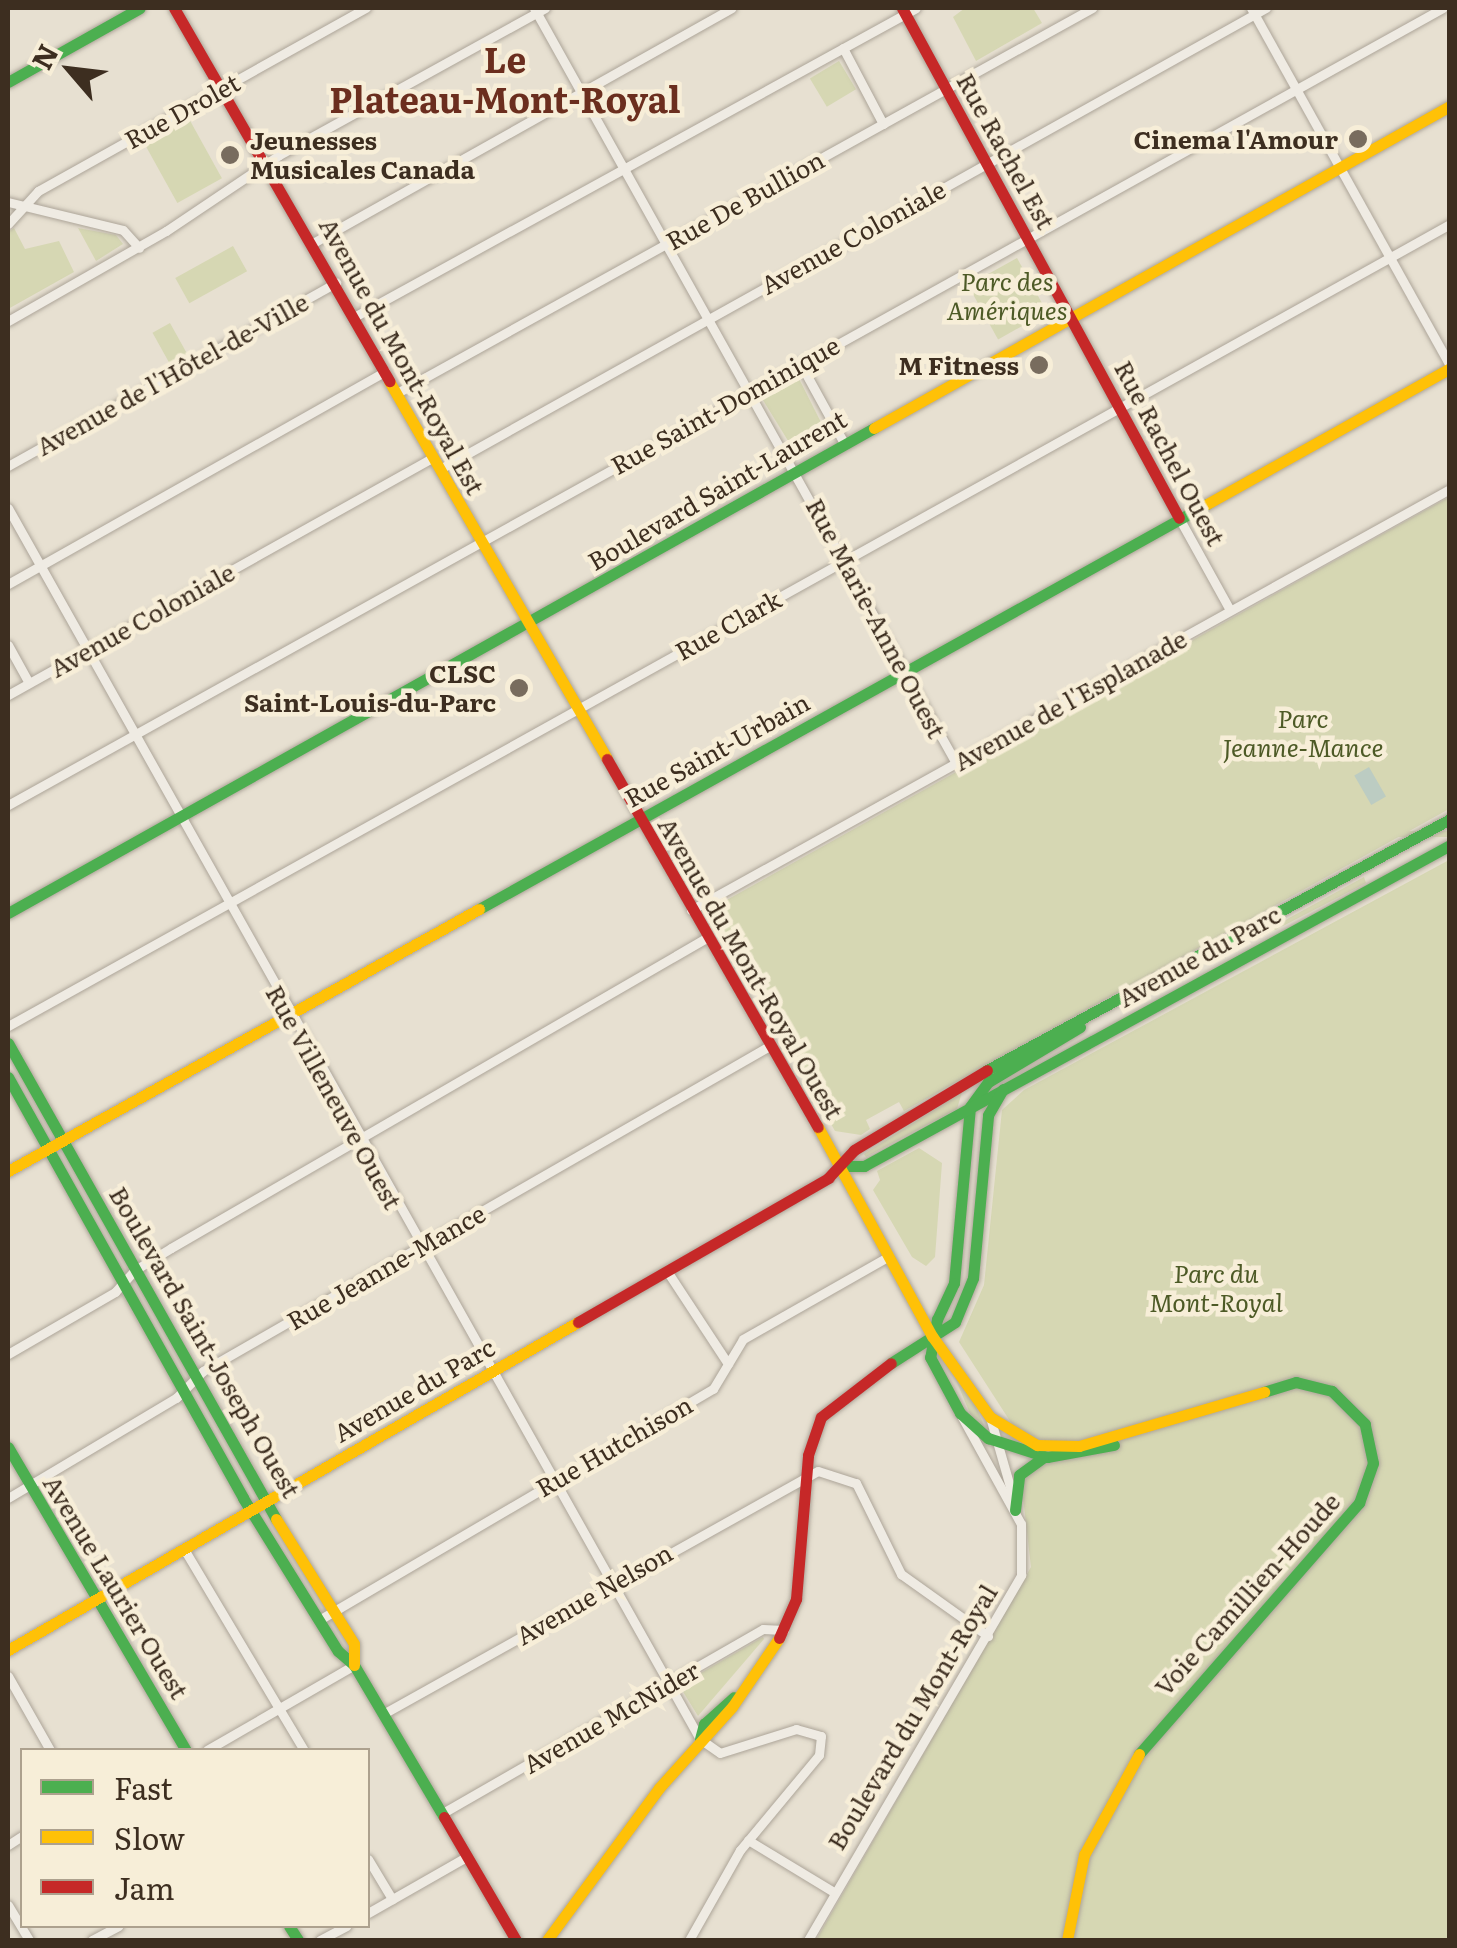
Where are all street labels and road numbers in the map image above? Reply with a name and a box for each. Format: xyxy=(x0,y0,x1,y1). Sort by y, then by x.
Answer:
street label: Rue Drolet xyxy=(119,67,245,155)
street label: Rue Rachel Est xyxy=(951,68,1061,234)
street label: Rue De Bullion xyxy=(661,144,829,256)
street label: Avenue Coloniale xyxy=(755,174,951,300)
street label: Avenue du Mont-Royal Est xyxy=(313,212,491,500)
street label: Avenue de l'Hôtel-de-Ville xyxy=(31,287,313,461)
street label: Rue Saint-Dominique xyxy=(606,330,844,480)
street label: Rue Rachel Ouest xyxy=(1109,355,1231,551)
street label: Boulevard Saint-Laurent xyxy=(583,404,851,576)
street label: Rue Marie-Anne Ouest xyxy=(800,493,952,743)
street label: Avenue Coloniale xyxy=(44,557,240,683)
street label: Rue Clark xyxy=(670,584,786,666)
street label: Avenue de l'Esplanade xyxy=(948,623,1192,777)
street label: Rue Saint-Urbain xyxy=(619,687,815,813)
street label: Avenue du Mont-Royal Ouest xyxy=(652,812,850,1124)
street label: Avenue du Parc xyxy=(1113,899,1285,1013)
street label: Rue Villeneuve Ouest xyxy=(260,980,408,1214)
street label: Boulevard Saint-Joseph Ouest xyxy=(103,1181,307,1503)
street label: Rue Jeanne-Mance xyxy=(282,1198,490,1336)
street label: Avenue du Parc xyxy=(328,1332,500,1448)
street label: Rue Hutchison xyxy=(530,1389,698,1503)
street label: Avenue Laurier Ouest xyxy=(37,1470,195,1704)
street label: Voie Camillien-Houde xyxy=(1148,1487,1346,1701)
street label: Avenue Nelson xyxy=(510,1537,678,1651)
street label: Boulevard du Mont-Royal xyxy=(821,1579,1003,1855)
street label: Avenue McNider xyxy=(518,1655,704,1779)

